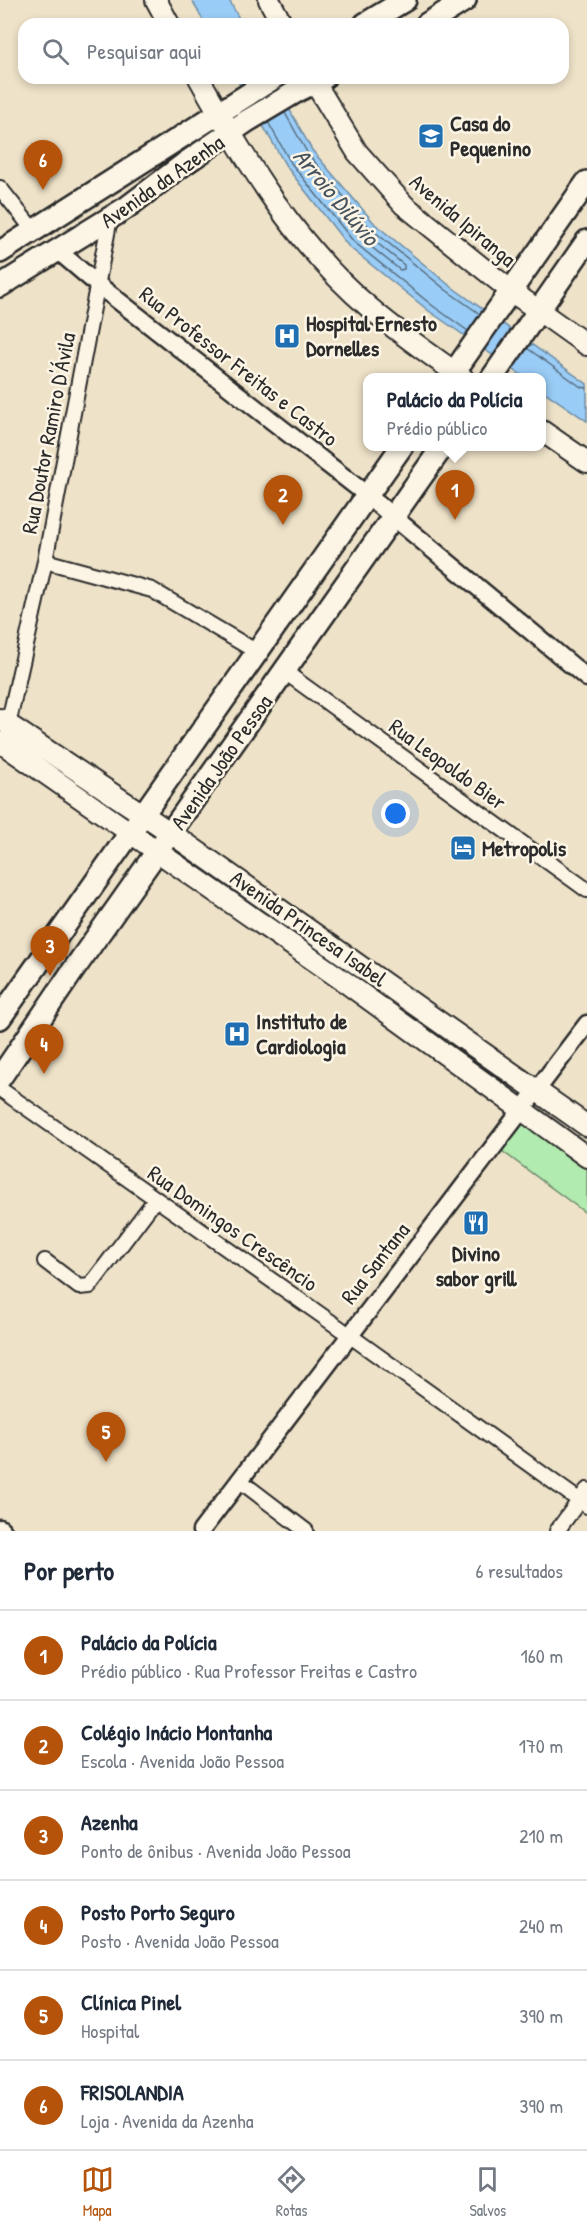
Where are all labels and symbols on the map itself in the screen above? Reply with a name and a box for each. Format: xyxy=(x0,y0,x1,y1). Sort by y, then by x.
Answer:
place label: Casa do Pequenino xyxy=(450,108,531,164)
school or university icon: Casa do Pequenino xyxy=(416,121,446,151)
street label: Avenida da Azenha xyxy=(94,127,230,235)
pin: 6 xyxy=(24,140,63,190)
water label: Arroio Dilúvio xyxy=(287,141,388,254)
street label: Avenida Ipiranga xyxy=(403,167,523,274)
street label: Rua Professor Freitas e Castro xyxy=(133,279,345,453)
place label: Hospital Ernesto Dornelles xyxy=(306,308,437,363)
hospital icon: Hospital Ernesto Dornelles xyxy=(272,321,302,351)
street label: Rua Doutor Ramiro D'Ávila xyxy=(14,329,82,536)
pin: 1 xyxy=(436,470,474,520)
pin: 2 xyxy=(264,476,302,525)
street label: Avenida João Pessoa xyxy=(163,688,279,836)
street label: Rua Leopoldo Bier xyxy=(383,711,513,817)
your location xyxy=(381,799,410,828)
hotel icon: Metropolis xyxy=(448,833,478,863)
place label: Metropolis xyxy=(482,833,567,864)
street label: Avenida Princesa Isabel xyxy=(225,863,393,993)
pin: 3 xyxy=(31,926,70,976)
place label: Instituto de Cardiologia xyxy=(256,1006,348,1062)
hospital icon: Instituto de Cardiologia xyxy=(222,1019,252,1049)
pin: 4 xyxy=(24,1024,63,1074)
street label: Rua Domingos Crescêncio xyxy=(142,1158,324,1298)
restaurant icon: Divino sabor grill xyxy=(461,1208,491,1238)
street label: Rua Santana xyxy=(334,1216,417,1310)
place label: Divino sabor grill xyxy=(435,1238,517,1294)
pin: 5 xyxy=(86,1412,126,1462)

